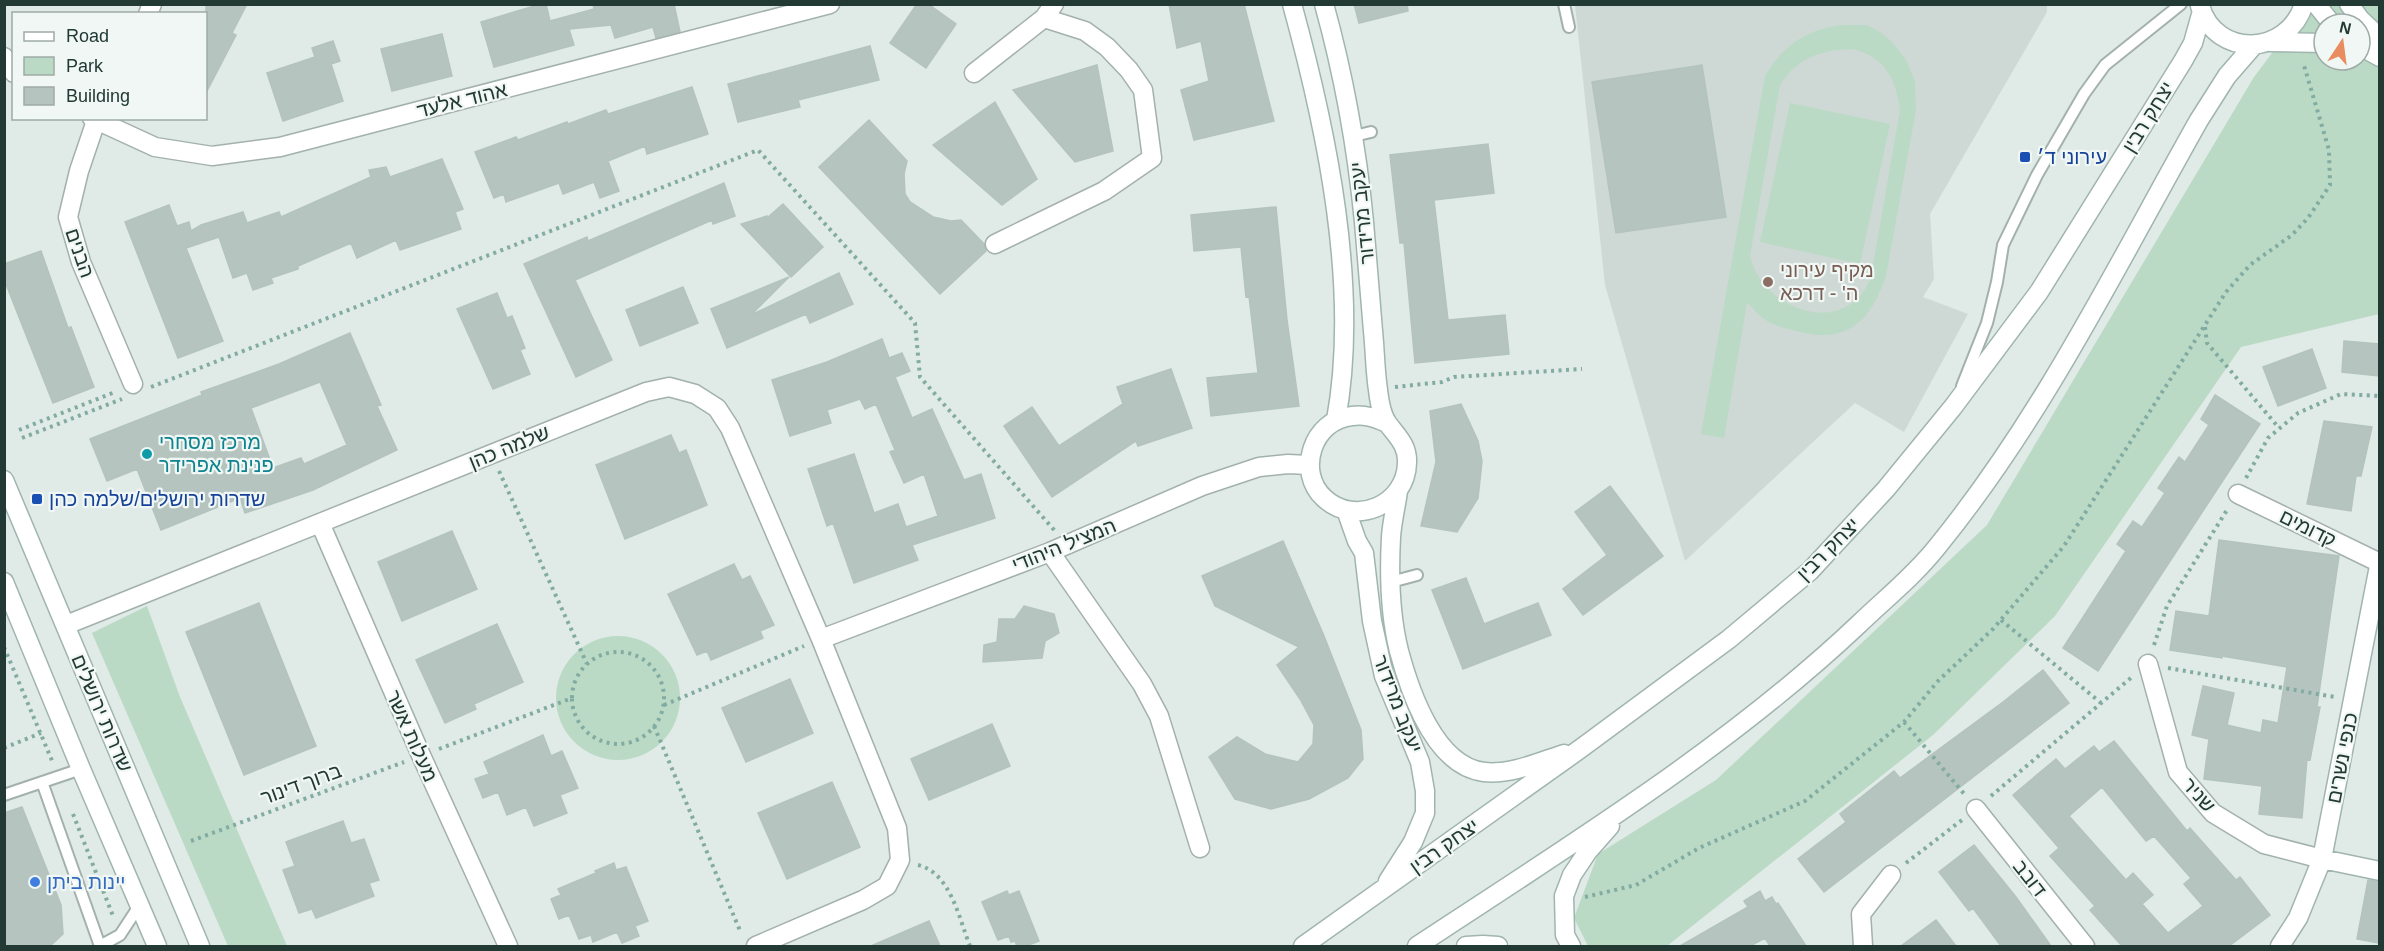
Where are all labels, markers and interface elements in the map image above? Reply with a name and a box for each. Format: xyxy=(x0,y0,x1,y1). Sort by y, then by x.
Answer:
legend xyxy=(12,12,207,120)
north arrow xyxy=(2312,12,2372,72)
text: N xyxy=(2338,18,2353,37)
text: Road xyxy=(66,26,109,46)
text: Park xyxy=(66,56,104,76)
street label: אהוד אלעד xyxy=(415,78,510,122)
street label: יצחק רבין xyxy=(2118,78,2178,156)
text: Building xyxy=(66,86,130,106)
place label: עירוני ד׳ xyxy=(2037,146,2107,168)
marker: עירוני ד׳ xyxy=(2018,150,2032,164)
street label: יעקב מרידור xyxy=(1346,161,1378,265)
street label: הבנים xyxy=(61,225,99,281)
place label: מקיף עירוני ה' - דרכא xyxy=(1780,259,1874,304)
marker: מקיף עירוני ה' - דרכא xyxy=(1761,275,1775,289)
street label: שלמה כהן xyxy=(465,421,553,473)
place label: מרכז מסחרי פנינת אפרידר xyxy=(159,431,274,476)
marker: מרכז מסחרי פנינת אפרידר xyxy=(140,447,154,461)
place label: שדרות ירושלים/שלמה כהן xyxy=(49,488,265,510)
marker: שדרות ירושלים/שלמה כהן xyxy=(30,492,44,506)
street label: קדומים xyxy=(2276,505,2340,551)
street label: יצחק רבין xyxy=(1792,513,1864,585)
street label: המציל היהודי xyxy=(1009,514,1119,576)
street label: שדרות ירושלים xyxy=(67,651,137,775)
street label: יעקב מרידור xyxy=(1369,652,1427,756)
street label: מעלות אשר xyxy=(382,687,442,785)
street label: כנפי נשרים xyxy=(2322,711,2362,805)
street label: ברוך דינור xyxy=(258,759,344,809)
street label: שניר xyxy=(2178,773,2220,817)
street label: יצחק רבין xyxy=(1405,814,1483,878)
street label: דובב xyxy=(2009,855,2051,901)
place label: יינות ביתן xyxy=(47,871,126,893)
marker: יינות ביתן xyxy=(28,875,42,889)

